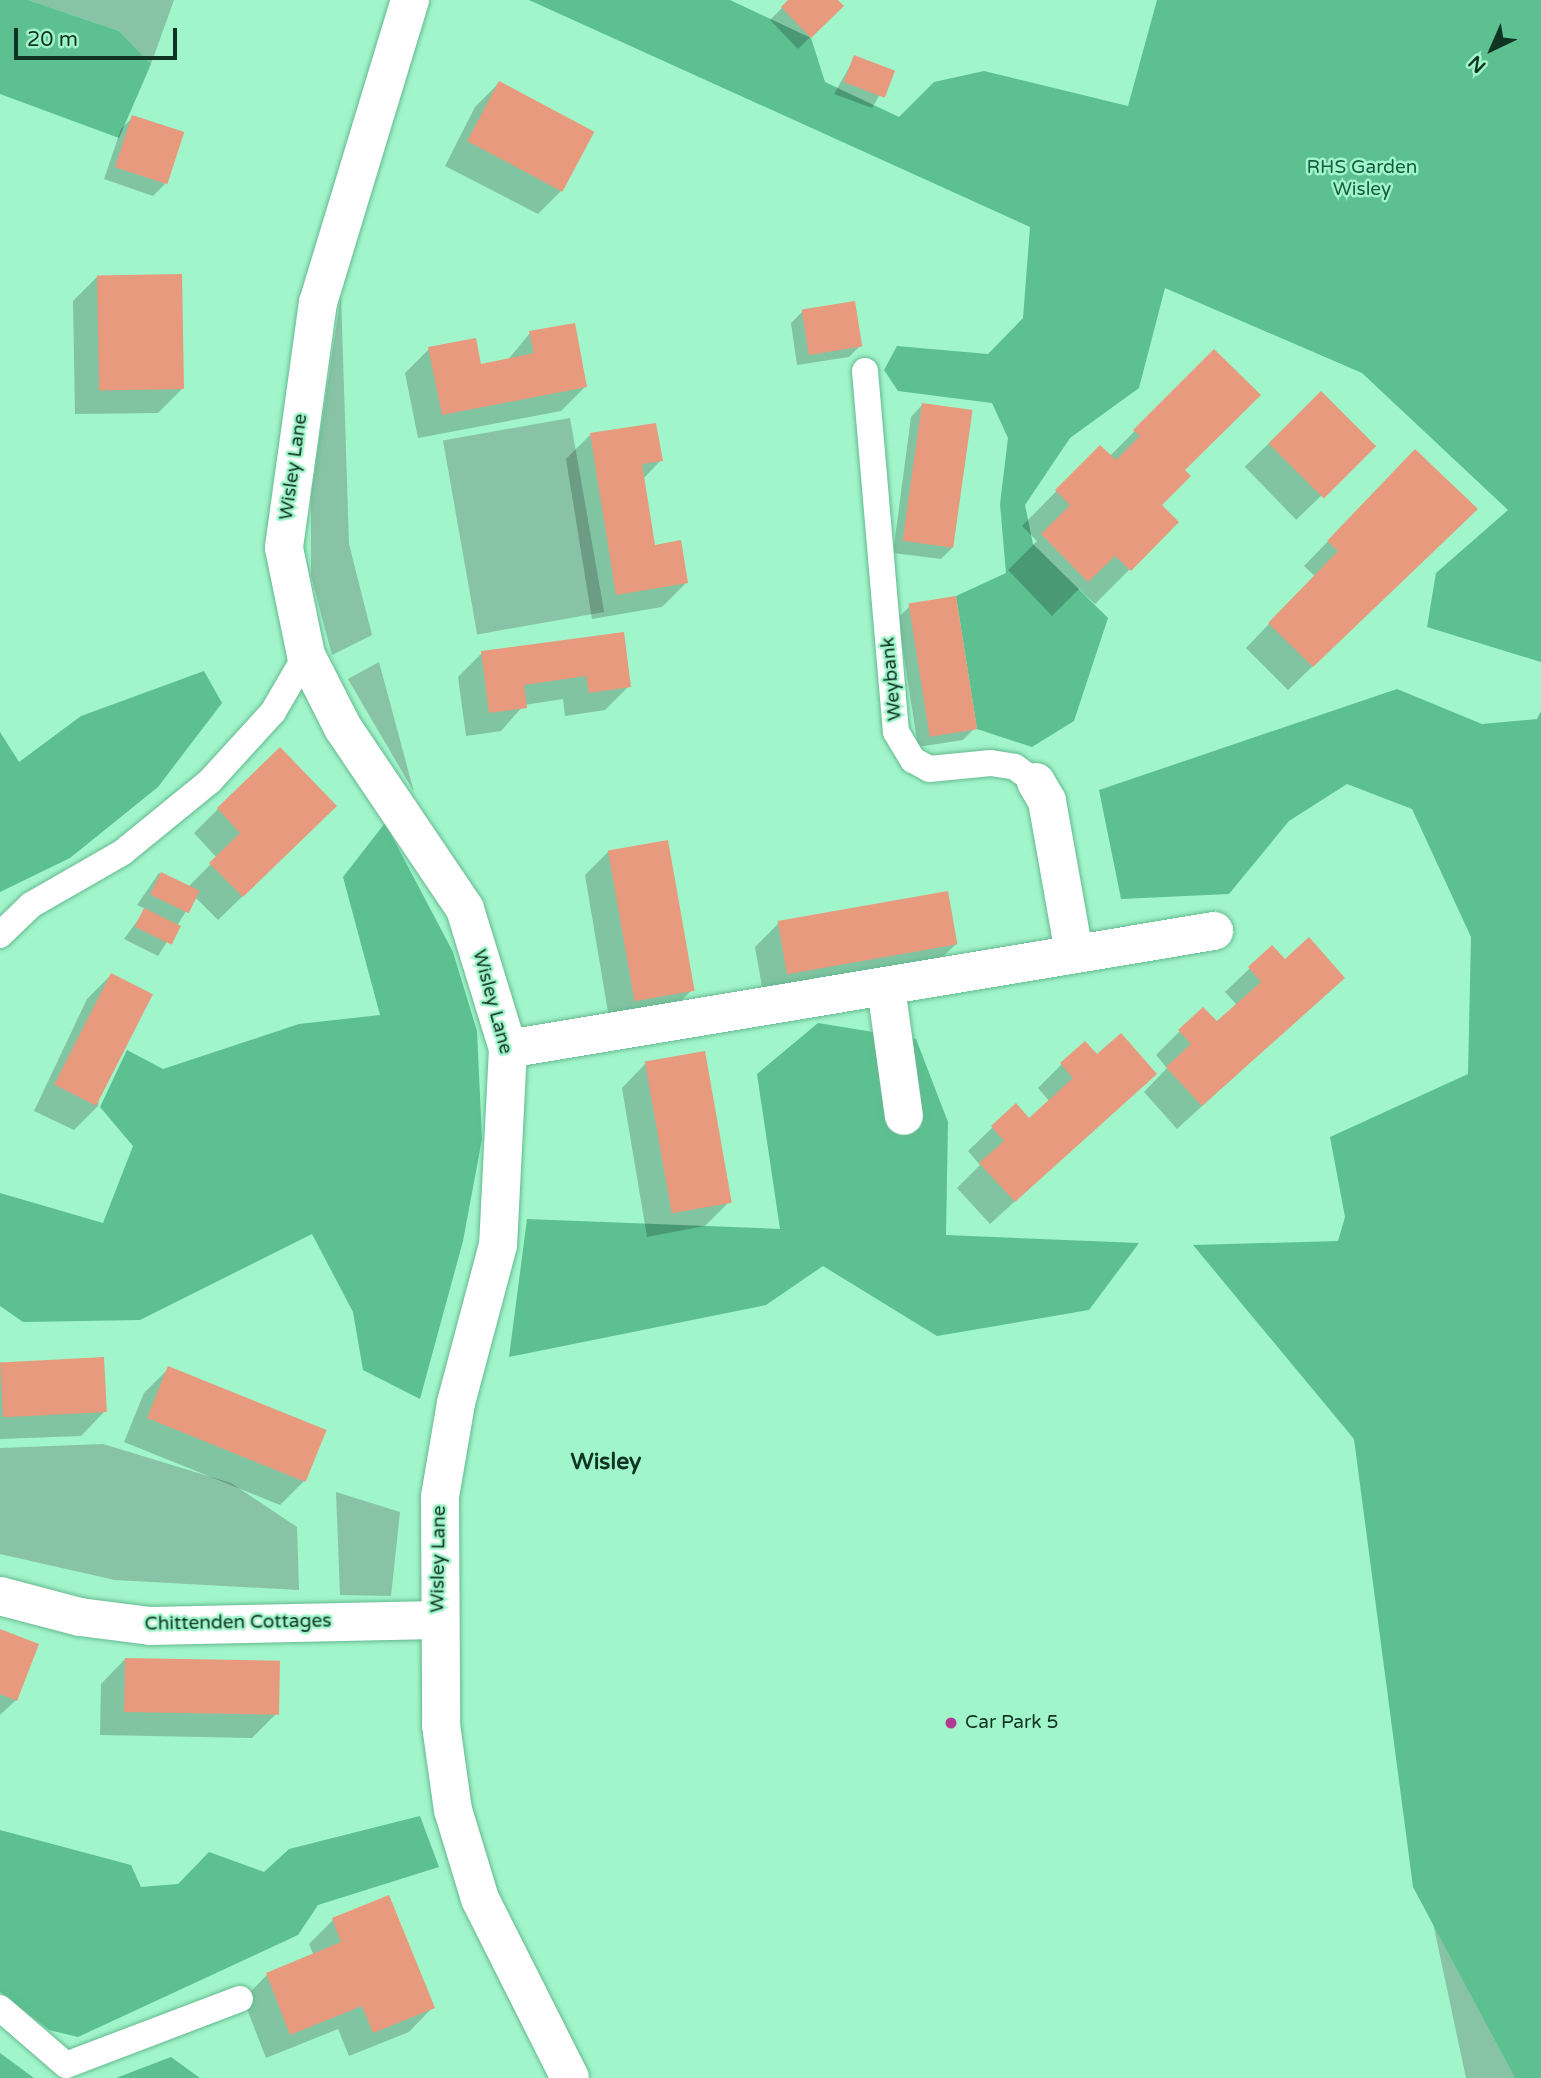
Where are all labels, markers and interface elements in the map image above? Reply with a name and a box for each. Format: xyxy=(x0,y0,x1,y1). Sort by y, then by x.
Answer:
scale bar xyxy=(18,14,180,58)
north arrow xyxy=(1457,14,1527,84)
text: 20 m xyxy=(27,27,78,52)
text: N xyxy=(1464,51,1491,77)
park label: RHS Garden Wisley xyxy=(1307,157,1417,201)
street label: Wisley Lane xyxy=(275,412,313,522)
street label: Weybank xyxy=(877,636,907,722)
street label: Wisley Lane xyxy=(467,947,517,1057)
district label: Wisley xyxy=(571,1448,641,1476)
street label: Wisley Lane xyxy=(427,1505,451,1613)
street label: Chittenden Cottages xyxy=(144,1610,332,1636)
place label: Car Park 5 xyxy=(965,1712,1059,1734)
marker: Car Park 5 xyxy=(943,1715,959,1731)

